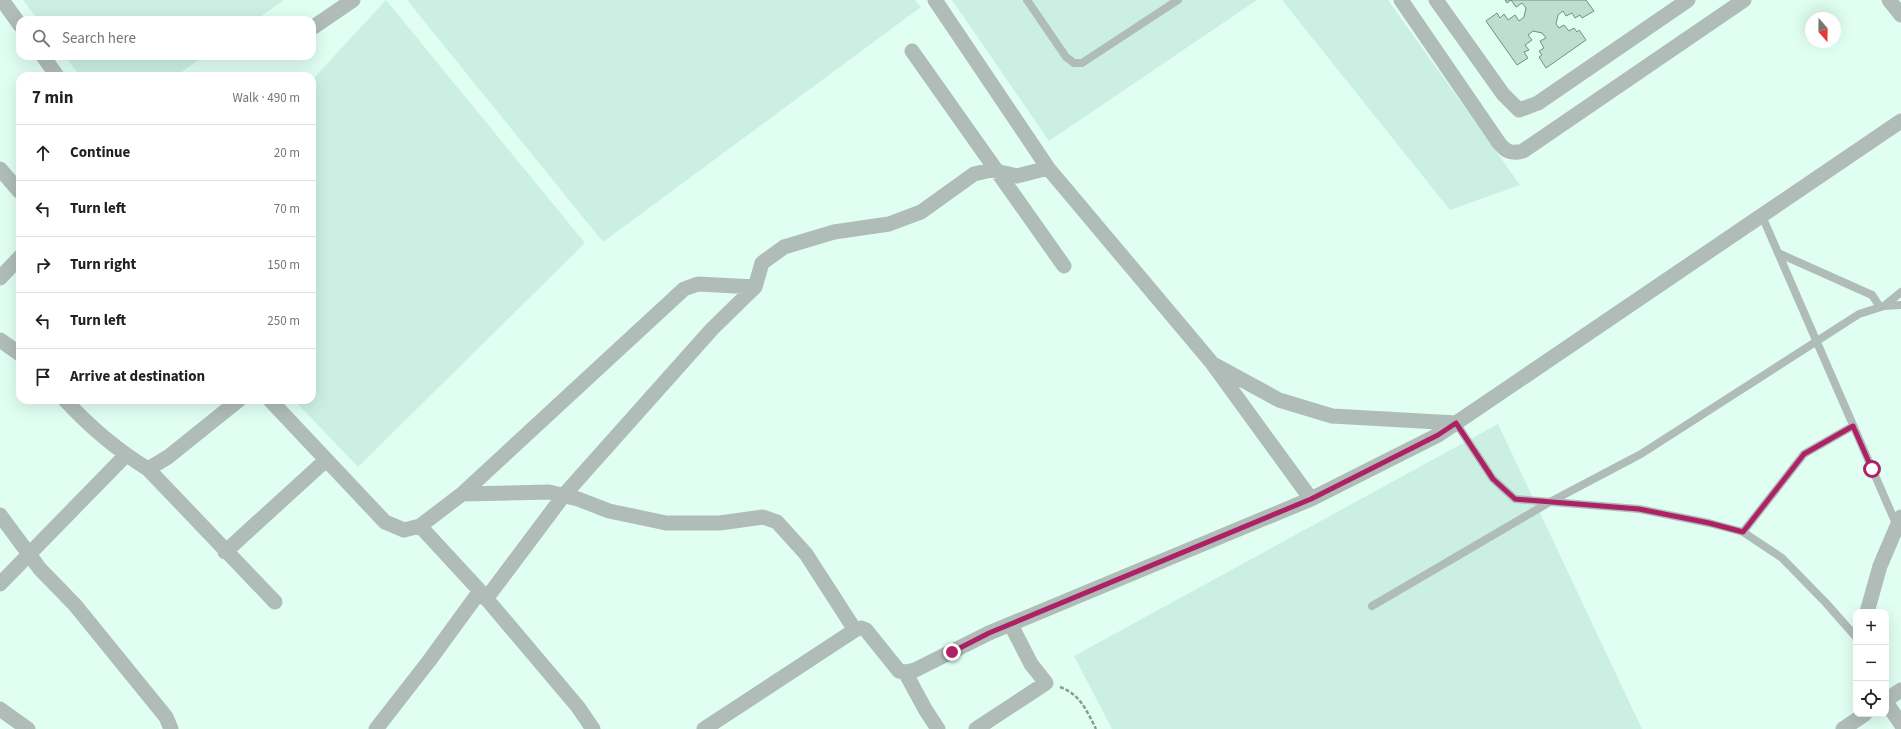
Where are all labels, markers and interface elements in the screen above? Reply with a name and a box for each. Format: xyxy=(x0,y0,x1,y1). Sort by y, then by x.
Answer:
north arrow xyxy=(1805,12,1841,48)
search box xyxy=(16,16,316,60)
icon: search xyxy=(30,27,52,49)
text: Search here xyxy=(62,28,136,49)
text: 7 min xyxy=(32,86,73,110)
text: Walk · 490 m xyxy=(232,89,300,107)
icon: ahead xyxy=(32,142,54,164)
text: Continue xyxy=(70,142,130,163)
text: 20 m xyxy=(274,144,300,162)
icon: left xyxy=(32,198,54,220)
text: Turn left xyxy=(70,198,126,219)
text: 70 m xyxy=(274,200,300,218)
icon: right xyxy=(32,254,54,276)
text: Turn right xyxy=(70,254,136,275)
text: 150 m xyxy=(267,256,300,274)
icon: left xyxy=(32,310,54,332)
text: Turn left xyxy=(70,310,126,331)
text: 250 m xyxy=(267,312,300,330)
icon: arrive xyxy=(32,366,54,388)
text: Arrive at destination xyxy=(70,366,205,387)
route start xyxy=(1863,460,1881,478)
map controls xyxy=(1853,609,1889,717)
button: + xyxy=(1853,609,1889,645)
route end xyxy=(943,643,961,661)
button: − xyxy=(1853,645,1889,681)
button: locate xyxy=(1853,681,1889,717)

